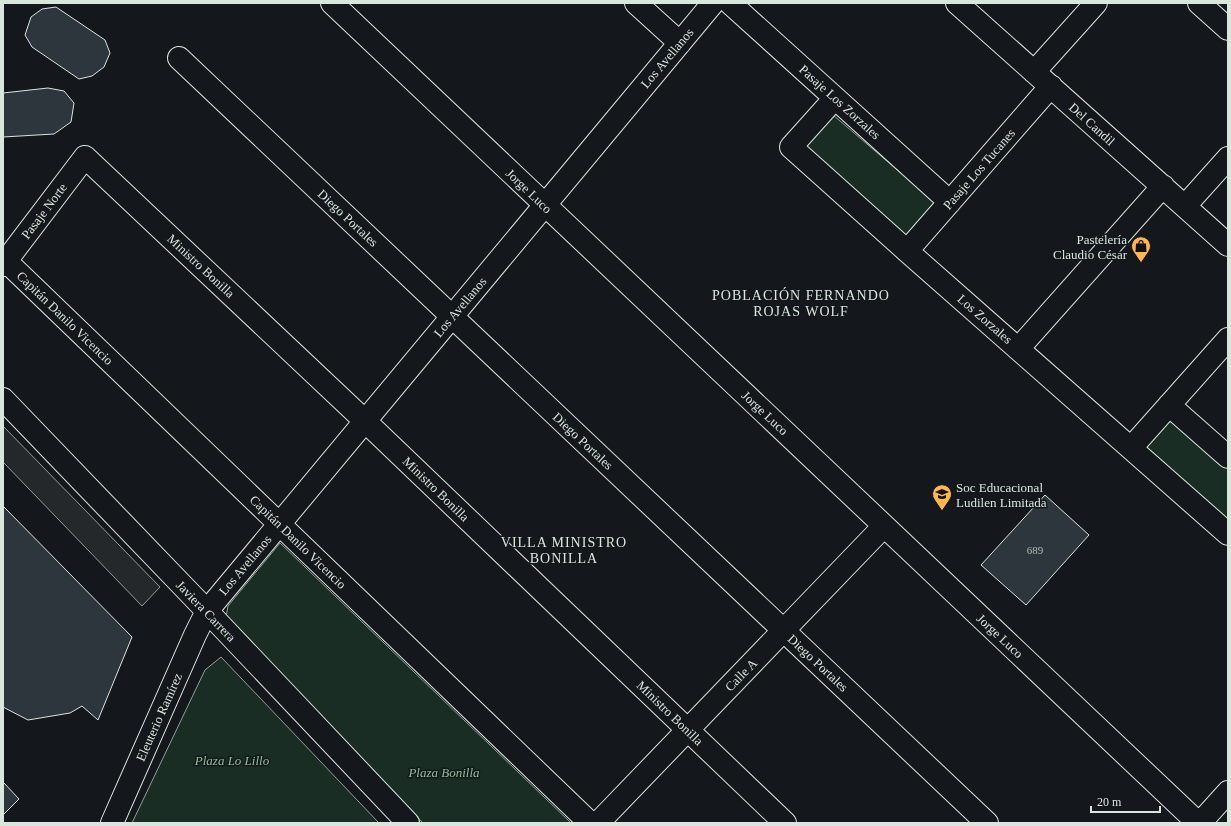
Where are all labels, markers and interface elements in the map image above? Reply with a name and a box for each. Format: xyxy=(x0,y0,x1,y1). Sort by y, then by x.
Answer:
street label: Los Avellanos xyxy=(638,25,696,91)
street label: Pasaje Los Zorzales xyxy=(796,62,884,142)
street label: Del Candil xyxy=(1066,99,1118,149)
street label: Pasaje Los Tucanes xyxy=(940,126,1018,212)
street label: Jorge Luco xyxy=(503,165,555,217)
street label: Pasaje Norte xyxy=(18,180,70,242)
street label: Diego Portales xyxy=(315,186,381,250)
street label: Ministro Bonilla xyxy=(164,231,238,301)
place label: Pastelería Claudio César xyxy=(1053,232,1128,262)
shop icon: Pastelería Claudio César xyxy=(1130,235,1152,263)
street label: Capitán Danilo Vicencio xyxy=(14,268,116,368)
street label: Los Avellanos xyxy=(431,274,489,340)
district label: POBLACIÓN FERNANDO ROJAS WOLF xyxy=(712,287,890,319)
street label: Los Zorzales xyxy=(955,291,1015,347)
street label: Jorge Luco xyxy=(739,388,791,438)
street label: Diego Portales xyxy=(550,409,616,473)
street label: Ministro Bonilla xyxy=(400,454,472,525)
place label: Soc Educacional Ludilen Limitada xyxy=(956,480,1047,510)
school or university icon: Soc Educacional Ludilen Limitada xyxy=(931,483,953,511)
street label: Capitán Danilo Vicencio xyxy=(247,492,349,592)
street label: Los Avellanos xyxy=(216,532,274,598)
district label: VILLA MINISTRO BONILLA xyxy=(501,535,627,566)
house number: 689 xyxy=(1027,544,1044,556)
street label: Javiera Carrera xyxy=(173,577,239,645)
street label: Jorge Luco xyxy=(974,611,1026,661)
street label: Diego Portales xyxy=(785,631,851,695)
street label: Calle A xyxy=(722,655,760,694)
street label: Eleuterio Ramírez xyxy=(133,670,185,763)
street label: Ministro Bonilla xyxy=(634,678,706,749)
park label: Plaza Lo Lillo xyxy=(194,753,270,768)
park label: Plaza Bonilla xyxy=(407,765,480,780)
scale bar xyxy=(1091,788,1160,814)
text: 20 m xyxy=(1097,795,1122,809)

